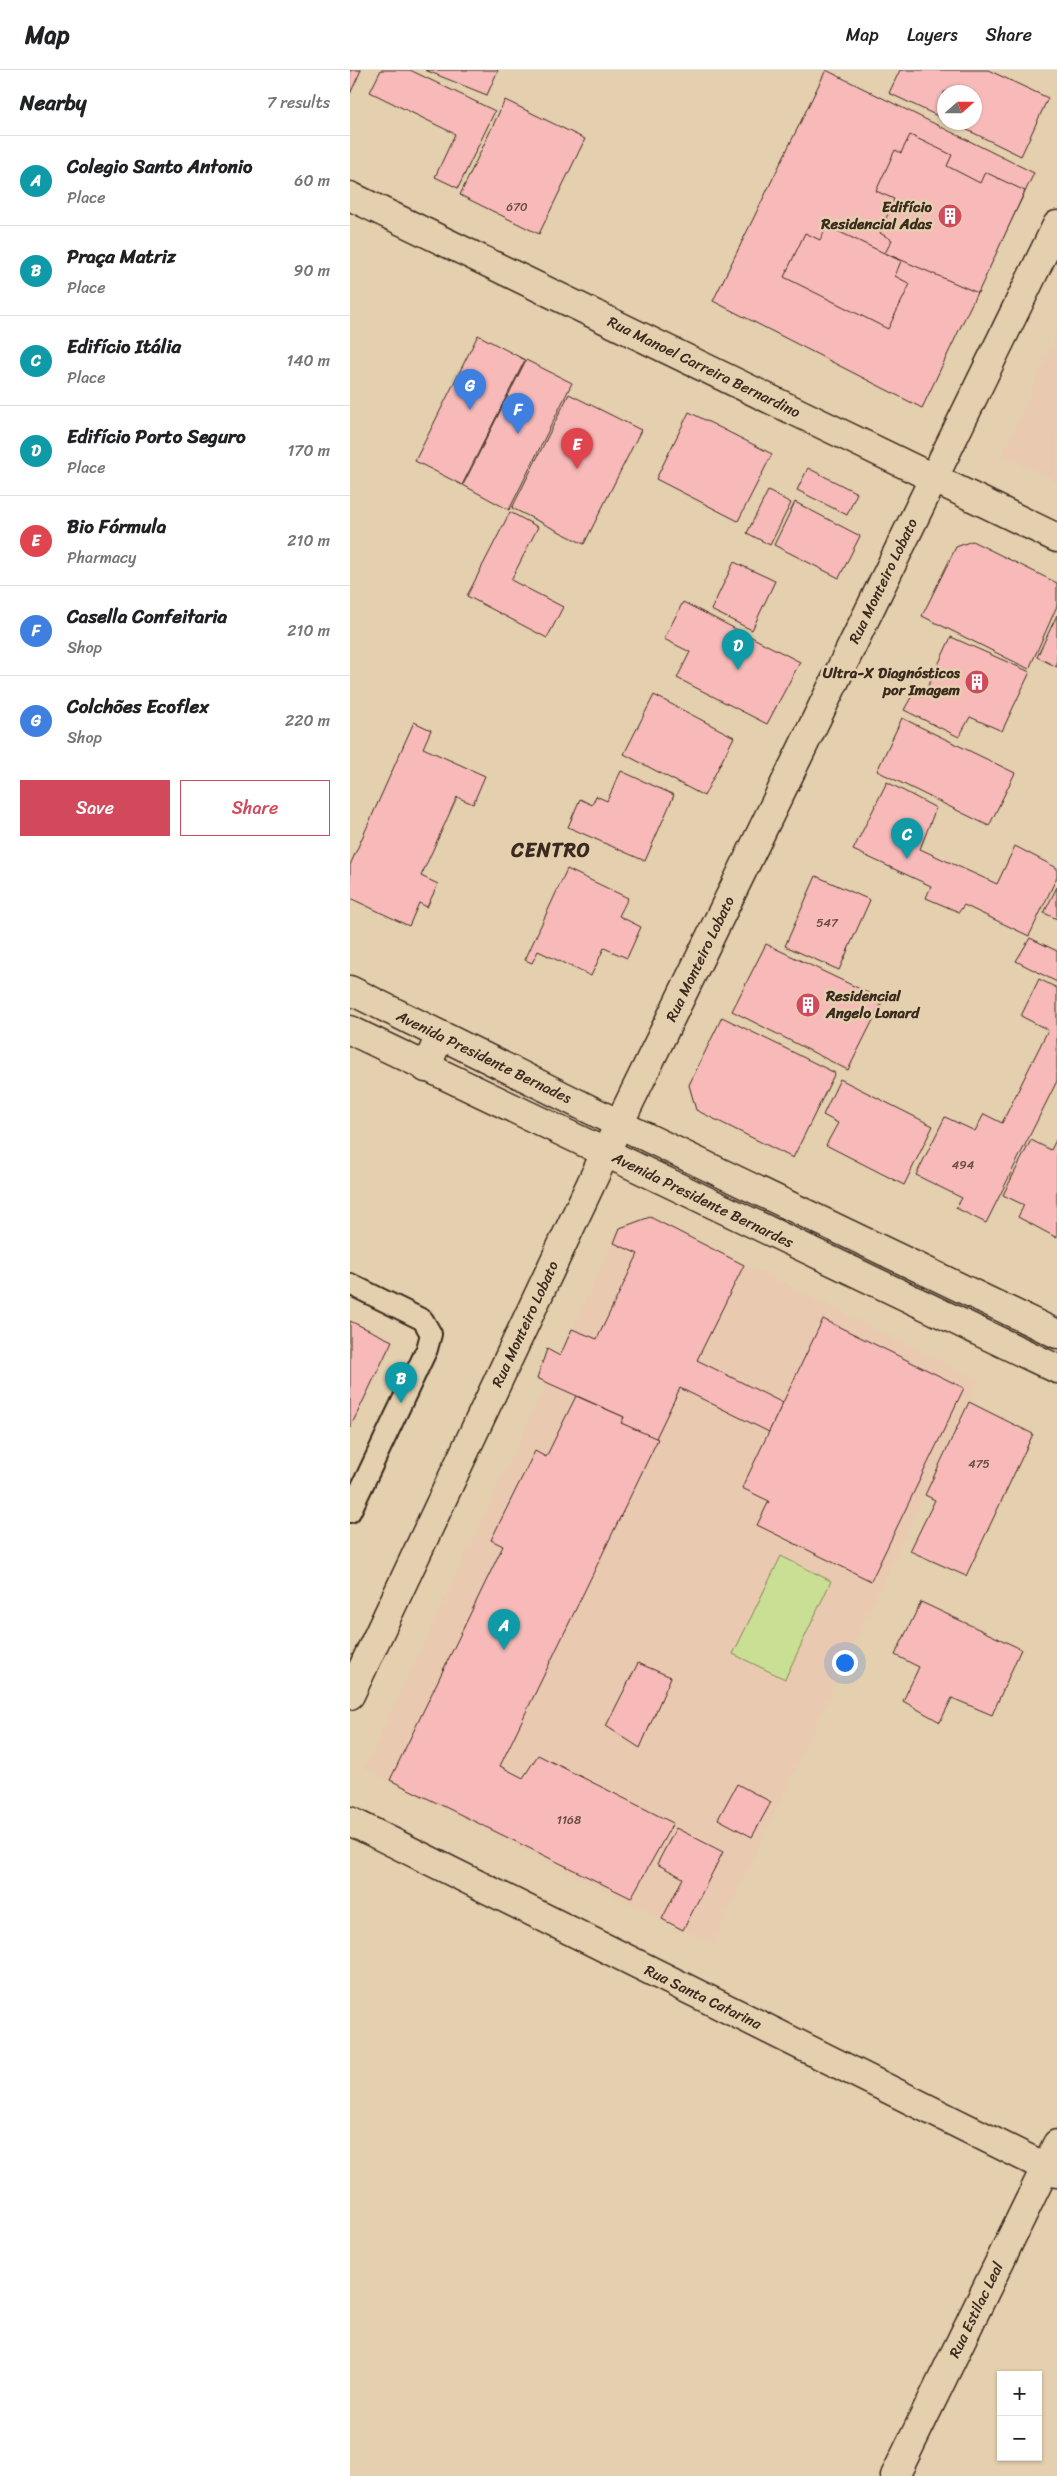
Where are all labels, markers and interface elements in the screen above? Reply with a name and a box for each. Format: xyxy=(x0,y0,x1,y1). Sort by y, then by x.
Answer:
text: Map xyxy=(25,14,69,56)
text: Map xyxy=(846,19,879,51)
text: Layers xyxy=(907,19,958,51)
text: Share xyxy=(986,19,1032,51)
text: Nearby xyxy=(20,84,86,122)
north arrow xyxy=(937,85,982,130)
text: 7 results xyxy=(267,88,330,117)
text: Colegio Santo Antonio xyxy=(67,150,252,183)
text: A xyxy=(31,166,41,195)
text: 60 m xyxy=(294,166,330,195)
text: Place xyxy=(67,183,106,212)
place label: Edifício Residencial Adas xyxy=(820,194,933,237)
house number: 670 xyxy=(506,196,528,218)
building icon: Edifício Residencial Adas xyxy=(937,203,963,229)
text: Praça Matriz xyxy=(67,240,176,273)
text: B xyxy=(31,256,41,285)
text: 90 m xyxy=(294,256,330,285)
text: Place xyxy=(67,273,106,302)
street label: Rua Manoel Carreira Bernardino xyxy=(603,309,805,425)
text: Edifício Itália xyxy=(67,330,181,363)
text: C xyxy=(31,346,41,375)
text: 140 m xyxy=(287,346,330,375)
text: Place xyxy=(67,363,106,392)
pin: G xyxy=(454,369,486,410)
pin: F xyxy=(502,393,534,434)
text: Edifício Porto Seguro xyxy=(67,420,246,453)
pin: E xyxy=(561,428,593,469)
text: D xyxy=(31,436,41,465)
text: 170 m xyxy=(287,436,330,465)
text: Place xyxy=(67,453,106,482)
text: Bio Fórmula xyxy=(67,510,166,543)
street label: Rua Monteiro Lobato xyxy=(841,513,925,648)
text: E xyxy=(32,526,40,555)
text: 210 m xyxy=(287,526,330,555)
text: Pharmacy xyxy=(67,543,136,572)
text: Casella Confeitaria xyxy=(67,600,227,633)
text: F xyxy=(32,616,40,645)
text: 210 m xyxy=(287,616,330,645)
pin: D xyxy=(722,629,754,670)
text: Shop xyxy=(67,633,102,662)
place label: Ultra-X Diagnósticos por Imagem xyxy=(823,660,961,703)
building icon: Ultra-X Diagnósticos por Imagem xyxy=(964,669,990,695)
text: Colchões Ecoflex xyxy=(67,690,209,723)
text: G xyxy=(31,706,41,735)
text: 220 m xyxy=(285,706,330,735)
text: Shop xyxy=(67,723,102,752)
button: Save xyxy=(20,780,170,836)
button: Share xyxy=(180,780,330,836)
pin: C xyxy=(891,818,923,859)
district label: CENTRO xyxy=(510,833,591,868)
street label: Rua Monteiro Lobato xyxy=(658,891,742,1026)
house number: 547 xyxy=(816,912,839,934)
place label: Residencial Angelo Lonard xyxy=(825,983,921,1026)
building icon: Residencial Angelo Lonard xyxy=(795,992,821,1018)
street label: Avenida Presidente Bernades xyxy=(391,1003,577,1111)
street label: Avenida Presidente Bernardes xyxy=(607,1144,798,1255)
house number: 494 xyxy=(952,1154,975,1176)
street label: Rua Monteiro Lobato xyxy=(484,1256,566,1392)
pin: B xyxy=(385,1362,417,1403)
house number: 475 xyxy=(968,1453,990,1475)
pin: A xyxy=(488,1609,520,1650)
your location xyxy=(832,1650,858,1676)
house number: 1168 xyxy=(557,1809,581,1831)
street label: Rua Santa Catarina xyxy=(640,1957,766,2037)
street label: Rua Estilac Leal xyxy=(941,2257,1011,2362)
map controls xyxy=(997,2371,1042,2461)
button: + xyxy=(997,2371,1042,2416)
button: − xyxy=(997,2416,1042,2461)

